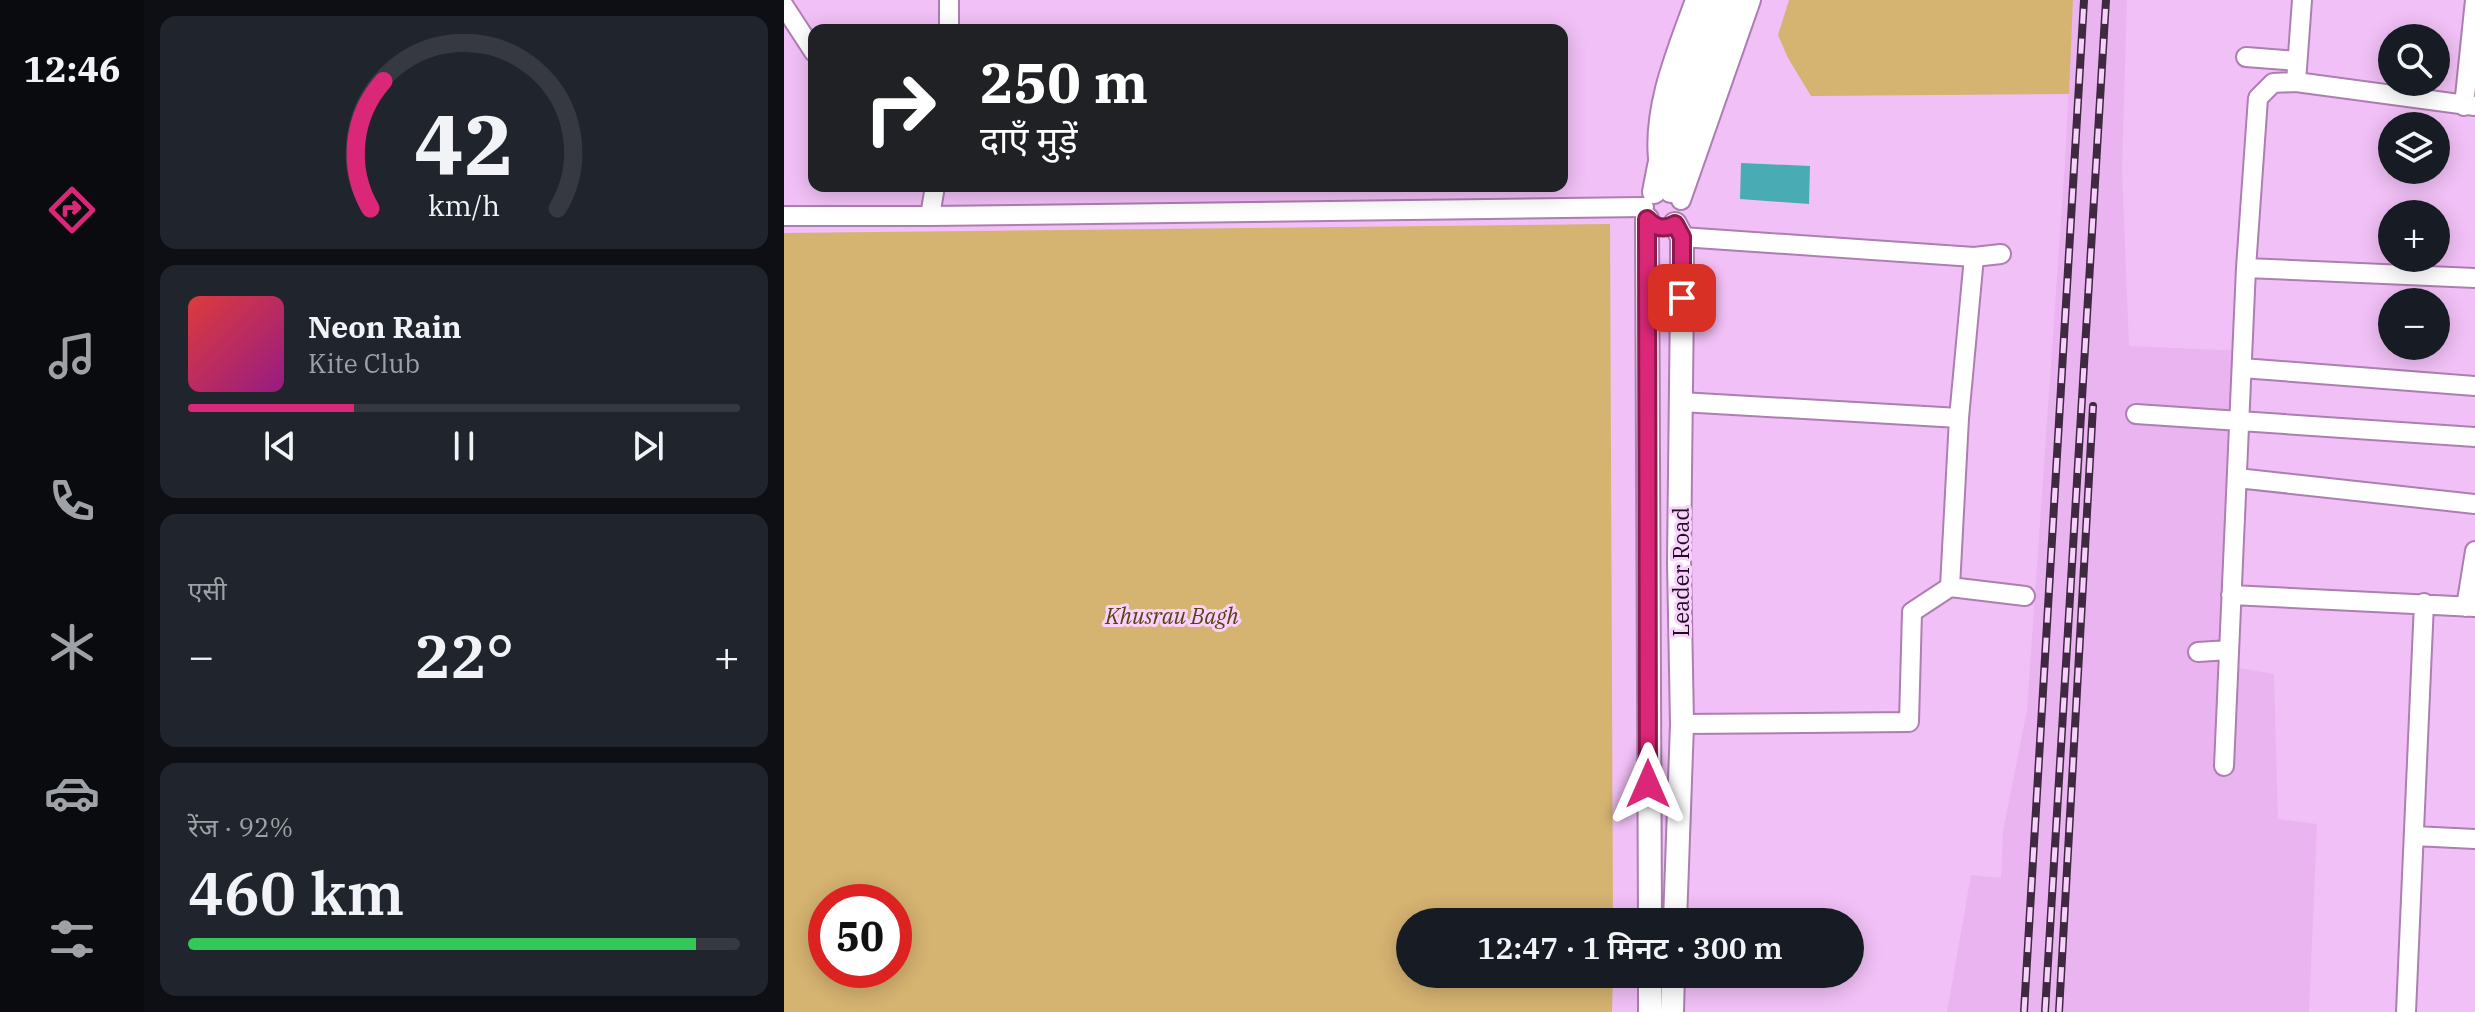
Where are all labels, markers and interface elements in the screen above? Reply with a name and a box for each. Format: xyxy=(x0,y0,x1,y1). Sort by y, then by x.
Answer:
map controls xyxy=(2378,24,2450,360)
button: search xyxy=(2378,24,2450,96)
text: 12:46 xyxy=(23,45,121,92)
text: 250 m xyxy=(980,46,1148,118)
icon: right xyxy=(848,56,952,160)
text: 42 xyxy=(414,89,514,197)
button: layers xyxy=(2378,112,2450,184)
text: दाएँ मुड़ें xyxy=(980,116,1078,163)
icon: directions xyxy=(44,182,100,238)
text: km/h xyxy=(428,187,500,224)
button: + xyxy=(2378,200,2450,272)
pin xyxy=(1648,264,1716,332)
icon: arrive xyxy=(1660,276,1704,320)
button: − xyxy=(2378,288,2450,360)
text: Neon Rain xyxy=(308,307,462,346)
icon: music xyxy=(44,328,100,384)
text: Kite Club xyxy=(308,346,420,380)
icon: previous xyxy=(258,424,302,468)
icon: pause xyxy=(442,424,486,468)
icon: next xyxy=(626,424,670,468)
icon: phone xyxy=(44,473,100,529)
street label: Leader Road xyxy=(1666,507,1695,637)
text: एसी xyxy=(188,573,227,607)
park label: Khusrau Bagh xyxy=(1104,601,1239,630)
text: 22° xyxy=(414,616,514,695)
icon: climate xyxy=(44,619,100,675)
text: − xyxy=(188,627,214,684)
text: + xyxy=(714,627,740,684)
position arrow xyxy=(1606,742,1690,826)
icon: car xyxy=(44,765,100,821)
text: रेंज · 92% xyxy=(188,810,293,844)
text: 460 km xyxy=(188,853,404,932)
speed limit sign: 50 xyxy=(808,884,912,988)
icon: filters xyxy=(44,911,100,967)
text: 12:47 · 1 मिनट · 300 m xyxy=(1477,928,1783,967)

